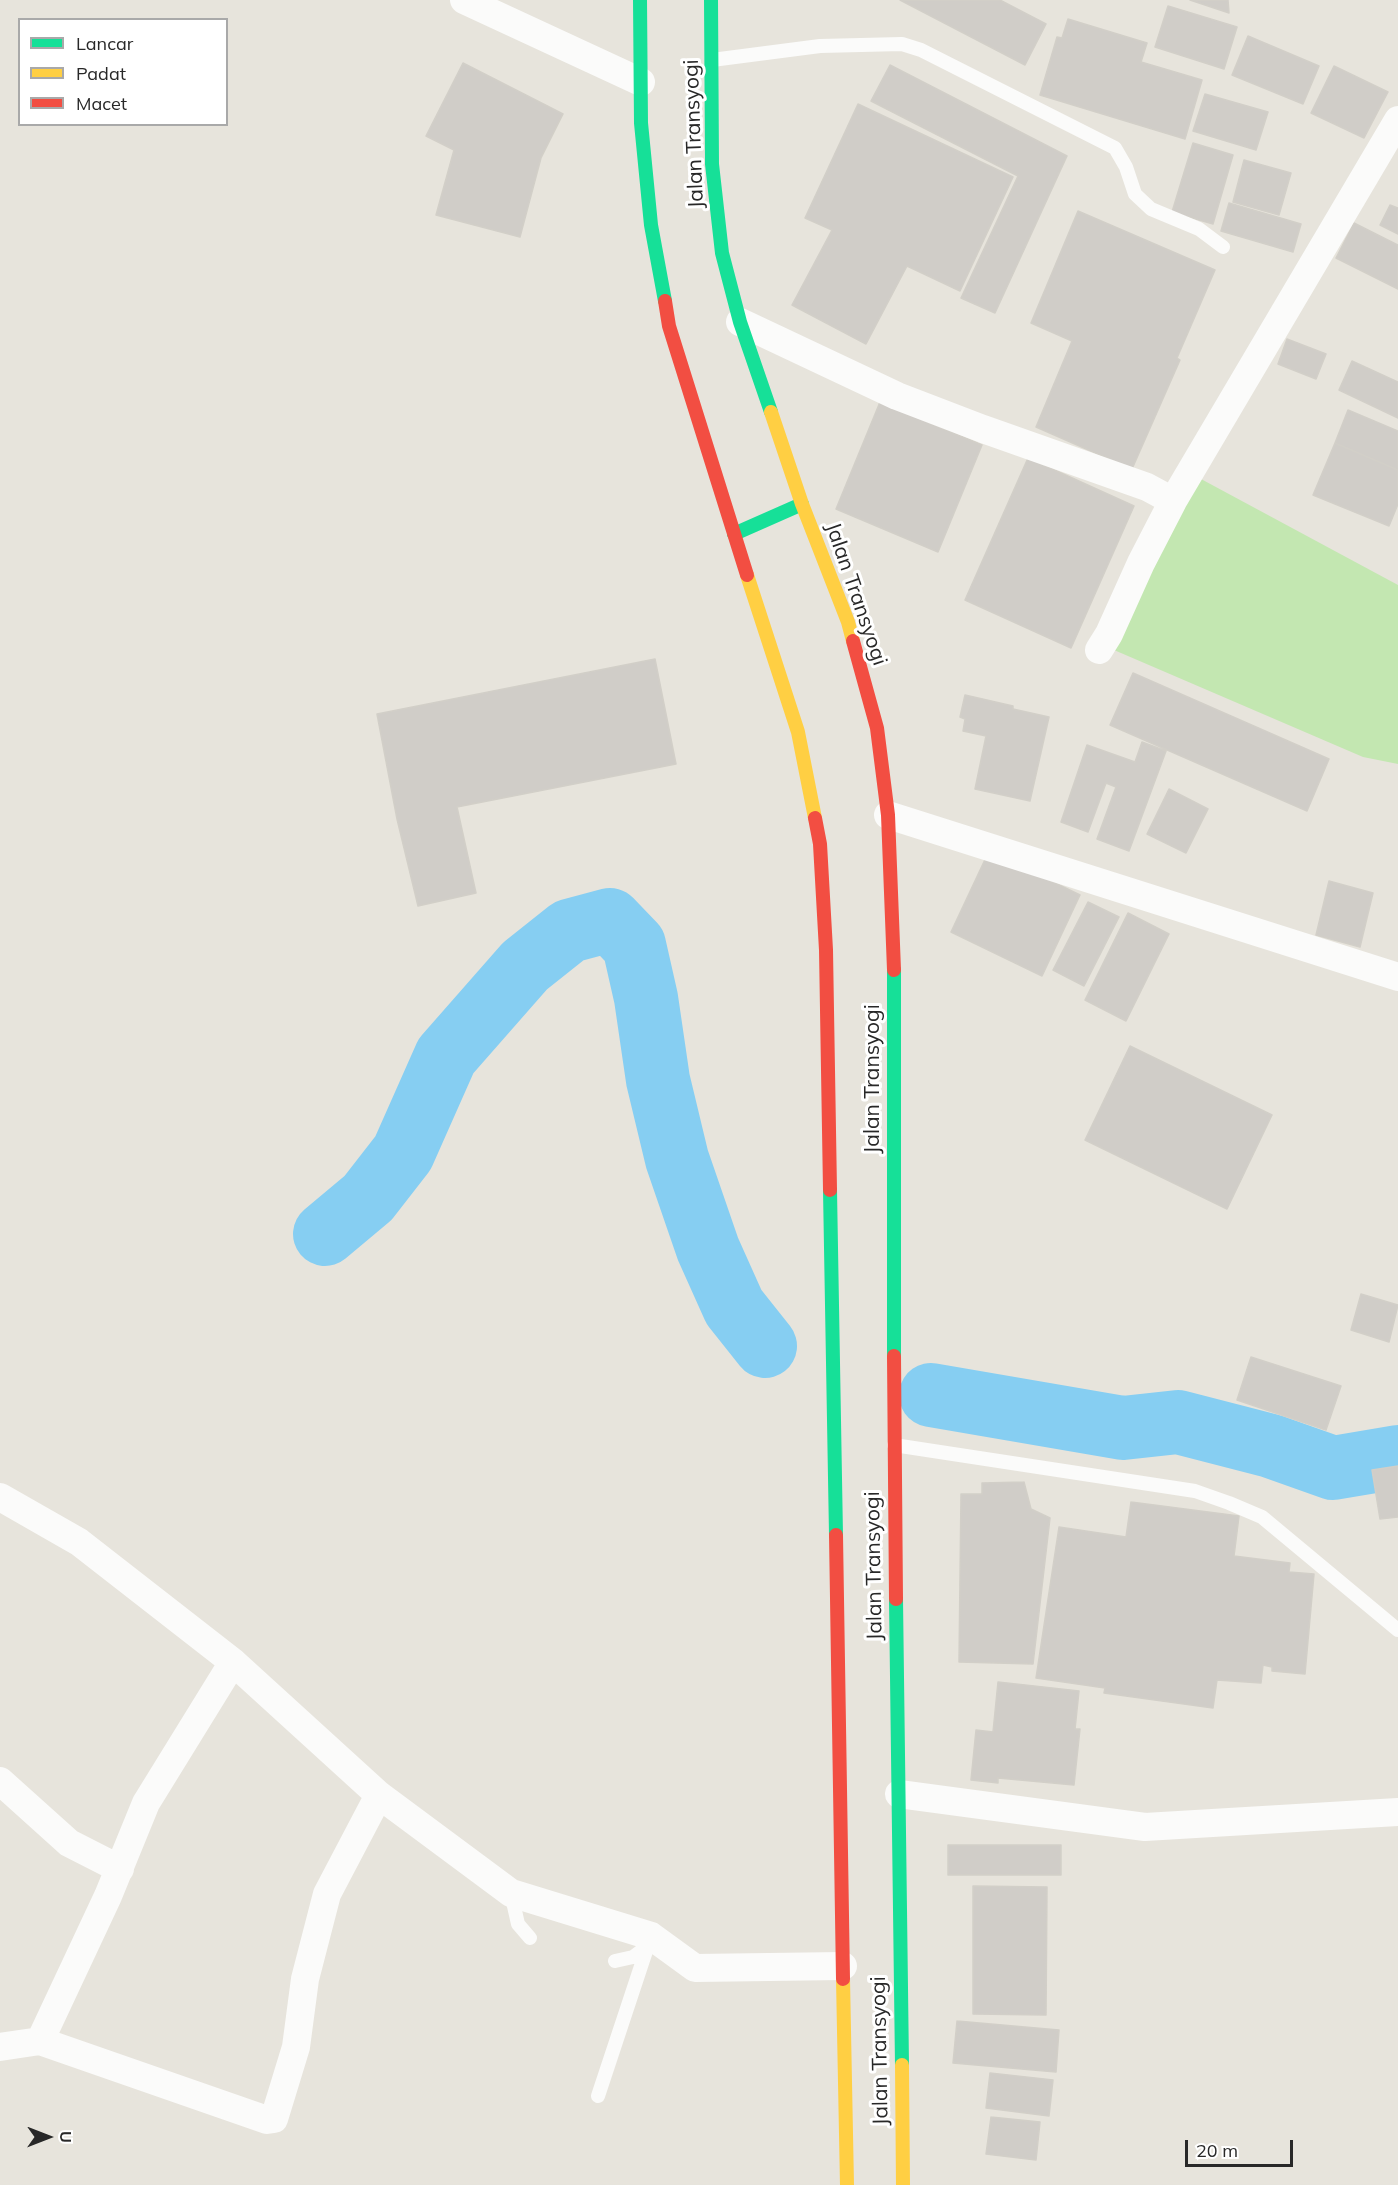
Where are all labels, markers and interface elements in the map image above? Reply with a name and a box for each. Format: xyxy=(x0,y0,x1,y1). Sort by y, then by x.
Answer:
legend xyxy=(18,18,228,126)
text: Lancar xyxy=(76,32,133,55)
street label: Jalan Transyogi xyxy=(679,59,709,209)
text: Padat xyxy=(76,62,126,85)
text: Macet xyxy=(76,92,127,115)
street label: Jalan Transyogi xyxy=(820,519,892,669)
street label: Jalan Transyogi xyxy=(860,1004,886,1154)
street label: Jalan Transyogi xyxy=(860,1491,888,1641)
street label: Jalan Transyogi xyxy=(866,1976,894,2126)
north arrow xyxy=(18,2107,78,2167)
scale bar xyxy=(1188,2128,1296,2166)
text: U xyxy=(56,2131,76,2143)
text: 20 m xyxy=(1196,2139,1238,2162)

